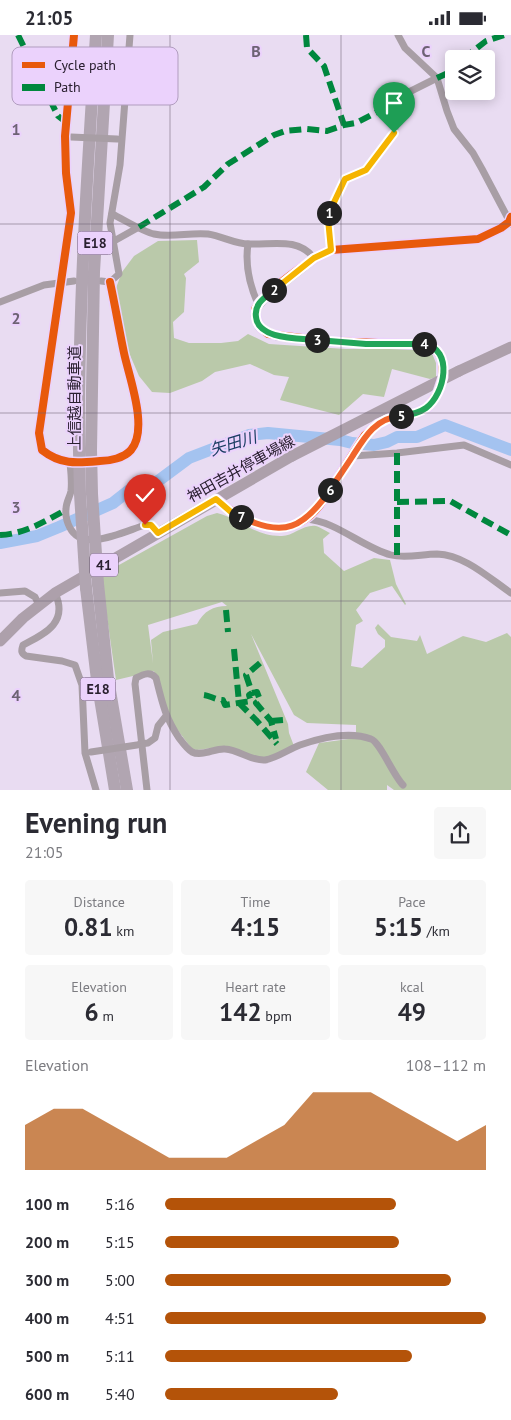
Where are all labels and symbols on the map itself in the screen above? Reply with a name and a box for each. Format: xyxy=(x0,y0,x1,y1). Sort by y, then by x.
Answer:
text: B xyxy=(251,41,261,61)
text: C xyxy=(422,41,431,61)
legend xyxy=(12,47,178,105)
text: Cycle path xyxy=(54,56,116,74)
text: Path xyxy=(54,78,81,96)
pin xyxy=(373,82,415,133)
text: 1 xyxy=(11,119,21,139)
pin: 1 xyxy=(316,201,342,225)
road number: E18 xyxy=(78,232,112,255)
pin: 2 xyxy=(262,277,286,303)
text: 2 xyxy=(11,308,21,328)
pin: 3 xyxy=(304,327,330,353)
pin: 4 xyxy=(412,331,436,357)
street label: 上信越自動車道 xyxy=(65,345,84,451)
pin: 5 xyxy=(388,403,414,429)
water label: 矢田川 xyxy=(207,426,261,460)
street label: 神田吉井停車場線 xyxy=(184,431,298,506)
pin xyxy=(124,474,166,525)
pin: 6 xyxy=(318,477,342,503)
text: 3 xyxy=(11,497,21,517)
pin: 7 xyxy=(228,505,254,529)
road number: 41 xyxy=(90,553,118,577)
road number: E18 xyxy=(80,677,116,701)
text: 4 xyxy=(11,685,21,705)

